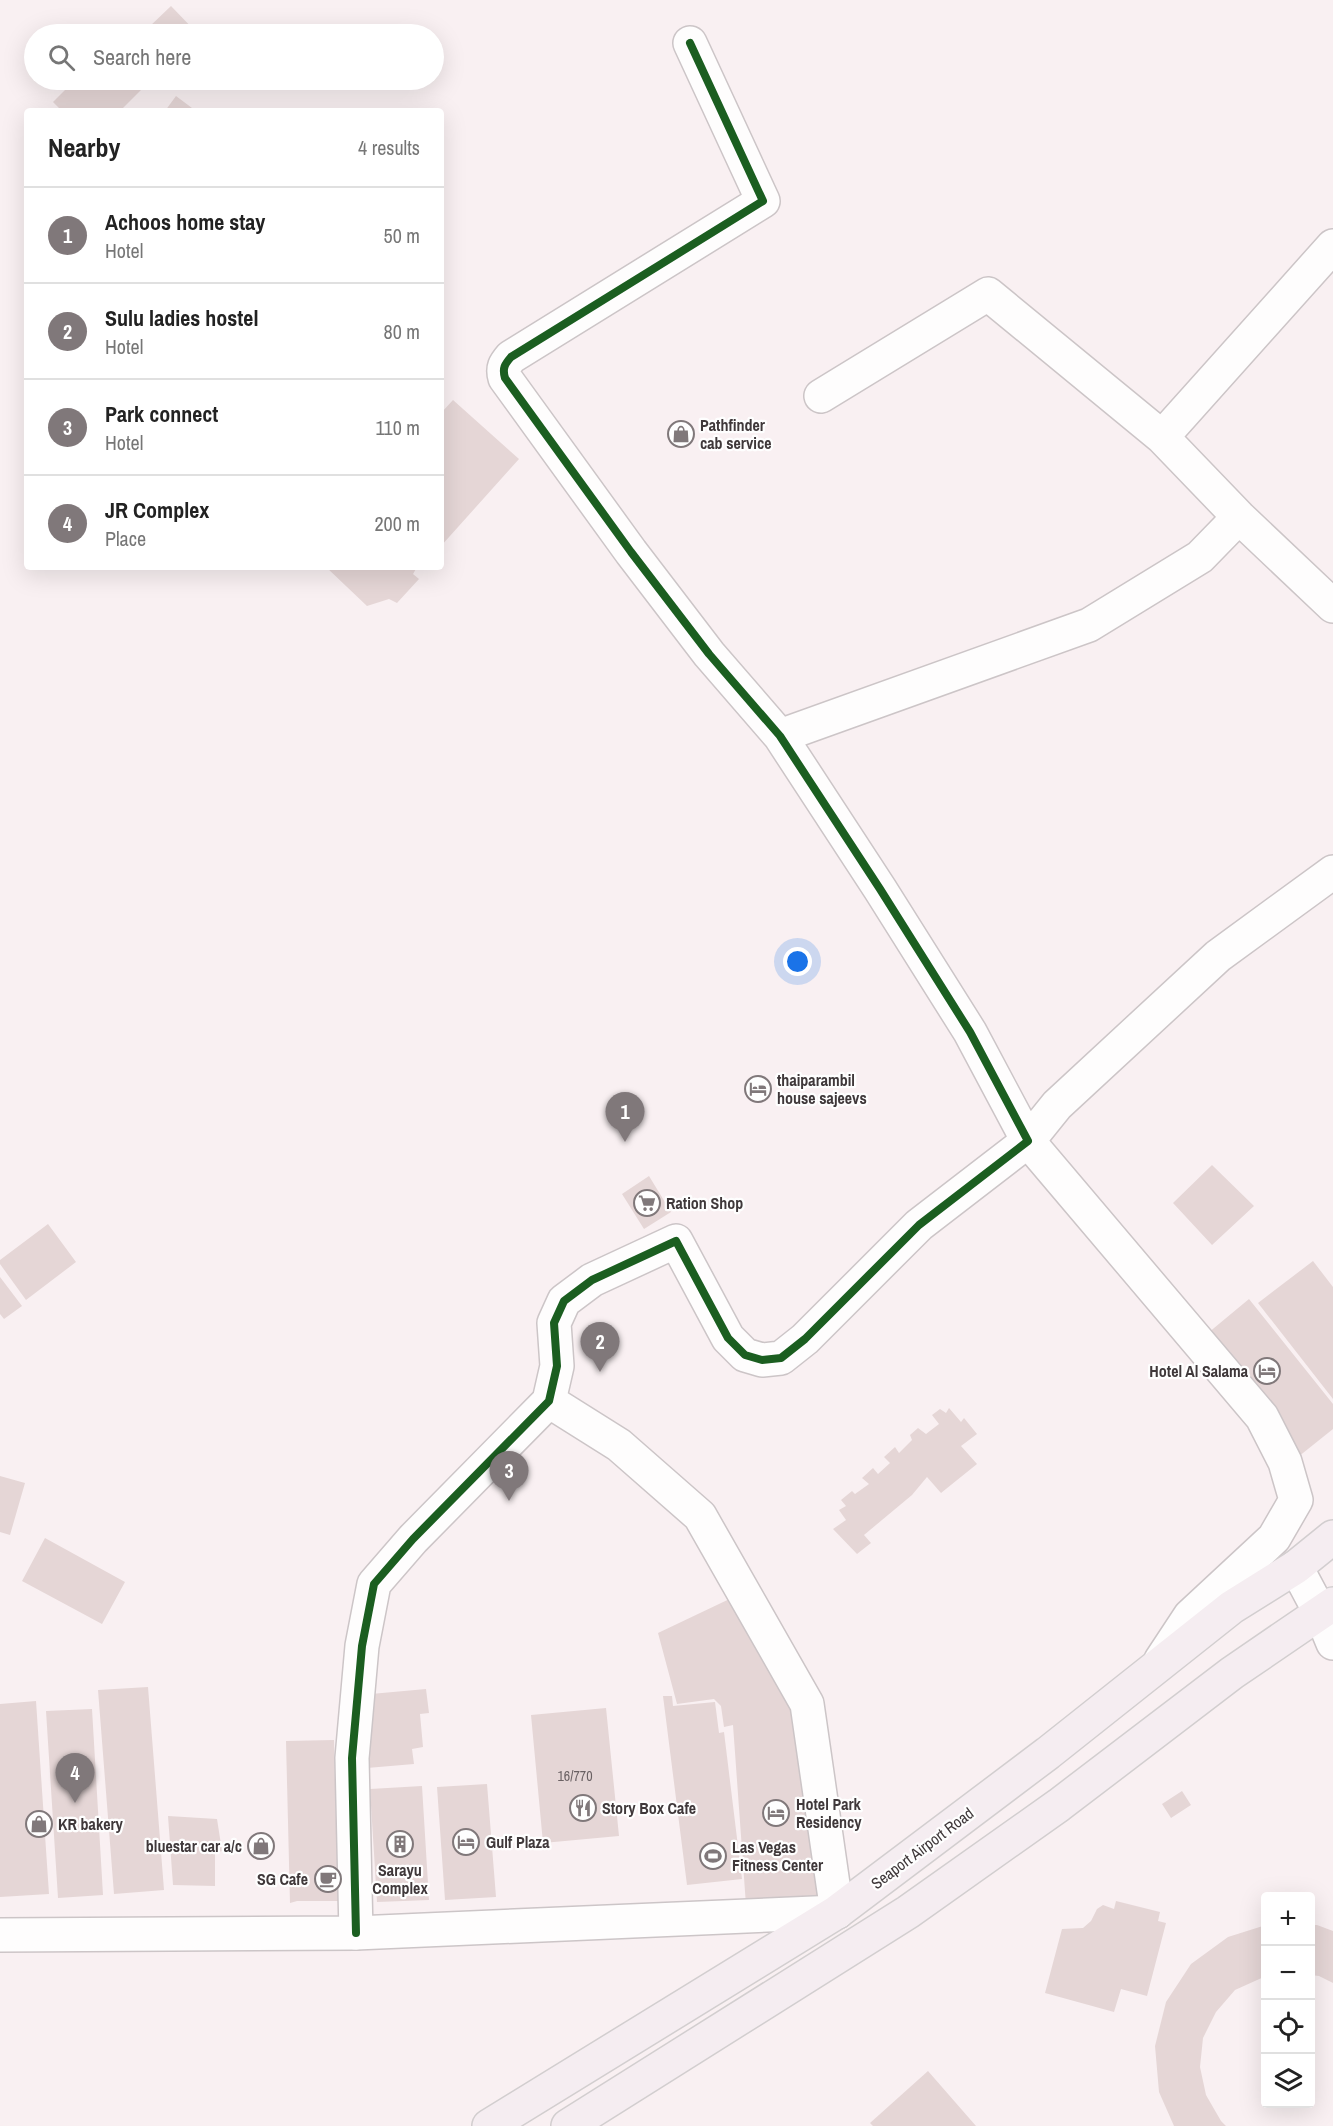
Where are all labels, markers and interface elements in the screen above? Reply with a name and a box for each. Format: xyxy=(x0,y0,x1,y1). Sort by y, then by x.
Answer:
search box xyxy=(24,24,444,90)
icon: search xyxy=(45,41,78,74)
text: Search here xyxy=(93,42,191,72)
text: Nearby xyxy=(48,130,120,165)
text: 4 results xyxy=(358,134,420,161)
text: Achoos home stay xyxy=(105,207,265,237)
text: 1 xyxy=(63,222,72,249)
text: 50 m xyxy=(384,222,420,249)
text: Hotel xyxy=(105,237,143,264)
text: Sulu ladies hostel xyxy=(105,303,258,333)
text: 2 xyxy=(63,318,72,345)
text: 80 m xyxy=(384,318,420,345)
text: Hotel xyxy=(105,333,143,360)
text: Park connect xyxy=(105,399,218,429)
text: 3 xyxy=(63,414,72,441)
text: 110 m xyxy=(376,414,420,441)
place label: Pathfinder cab service xyxy=(700,414,772,454)
shop icon: Pathfinder cab service xyxy=(666,419,696,449)
text: Hotel xyxy=(105,429,143,456)
text: JR Complex xyxy=(105,495,209,525)
text: 4 xyxy=(63,510,72,537)
text: 200 m xyxy=(374,510,420,537)
text: Place xyxy=(105,525,146,552)
your location xyxy=(783,947,812,976)
place label: thaiparambil house sajeevs xyxy=(777,1069,867,1109)
hotel icon: thaiparambil house sajeevs xyxy=(743,1074,773,1104)
pin: 1 xyxy=(606,1092,644,1142)
supermarket icon: Ration Shop xyxy=(632,1188,662,1218)
place label: Ration Shop xyxy=(666,1192,743,1214)
pin: 2 xyxy=(580,1322,620,1372)
hotel icon: Hotel Al Salama xyxy=(1252,1356,1282,1386)
place label: Hotel Al Salama xyxy=(1149,1360,1249,1382)
pin: 3 xyxy=(490,1452,528,1501)
pin: 4 xyxy=(56,1754,94,1803)
house number: 16/770 xyxy=(557,1767,593,1785)
restaurant icon: Story Box Cafe xyxy=(568,1793,598,1823)
place label: Hotel Park Residency xyxy=(796,1793,862,1833)
place label: Story Box Cafe xyxy=(602,1797,696,1819)
hotel icon: Hotel Park Residency xyxy=(761,1798,791,1828)
street label: Seaport Airport Road xyxy=(866,1802,978,1894)
shop icon: KR bakery xyxy=(24,1809,54,1839)
place label: KR bakery xyxy=(58,1813,124,1835)
hotel icon: Gulf Plaza xyxy=(451,1827,481,1857)
building icon: Sarayu Complex xyxy=(385,1829,415,1859)
shop icon: bluestar car a/c xyxy=(246,1831,276,1861)
place label: Gulf Plaza xyxy=(486,1831,550,1853)
place label: bluestar car a/c xyxy=(146,1835,242,1857)
place label: Las Vegas Fitness Center xyxy=(732,1836,824,1876)
sports icon: Las Vegas Fitness Center xyxy=(698,1841,728,1871)
place label: Sarayu Complex xyxy=(372,1859,428,1899)
cafe icon: SG Cafe xyxy=(313,1864,343,1894)
place label: SG Cafe xyxy=(257,1868,308,1890)
map controls xyxy=(1261,1892,1315,2108)
button: + xyxy=(1261,1892,1315,1946)
button: − xyxy=(1261,1946,1315,2000)
button: locate xyxy=(1261,2000,1315,2054)
button: layers xyxy=(1261,2054,1315,2108)

